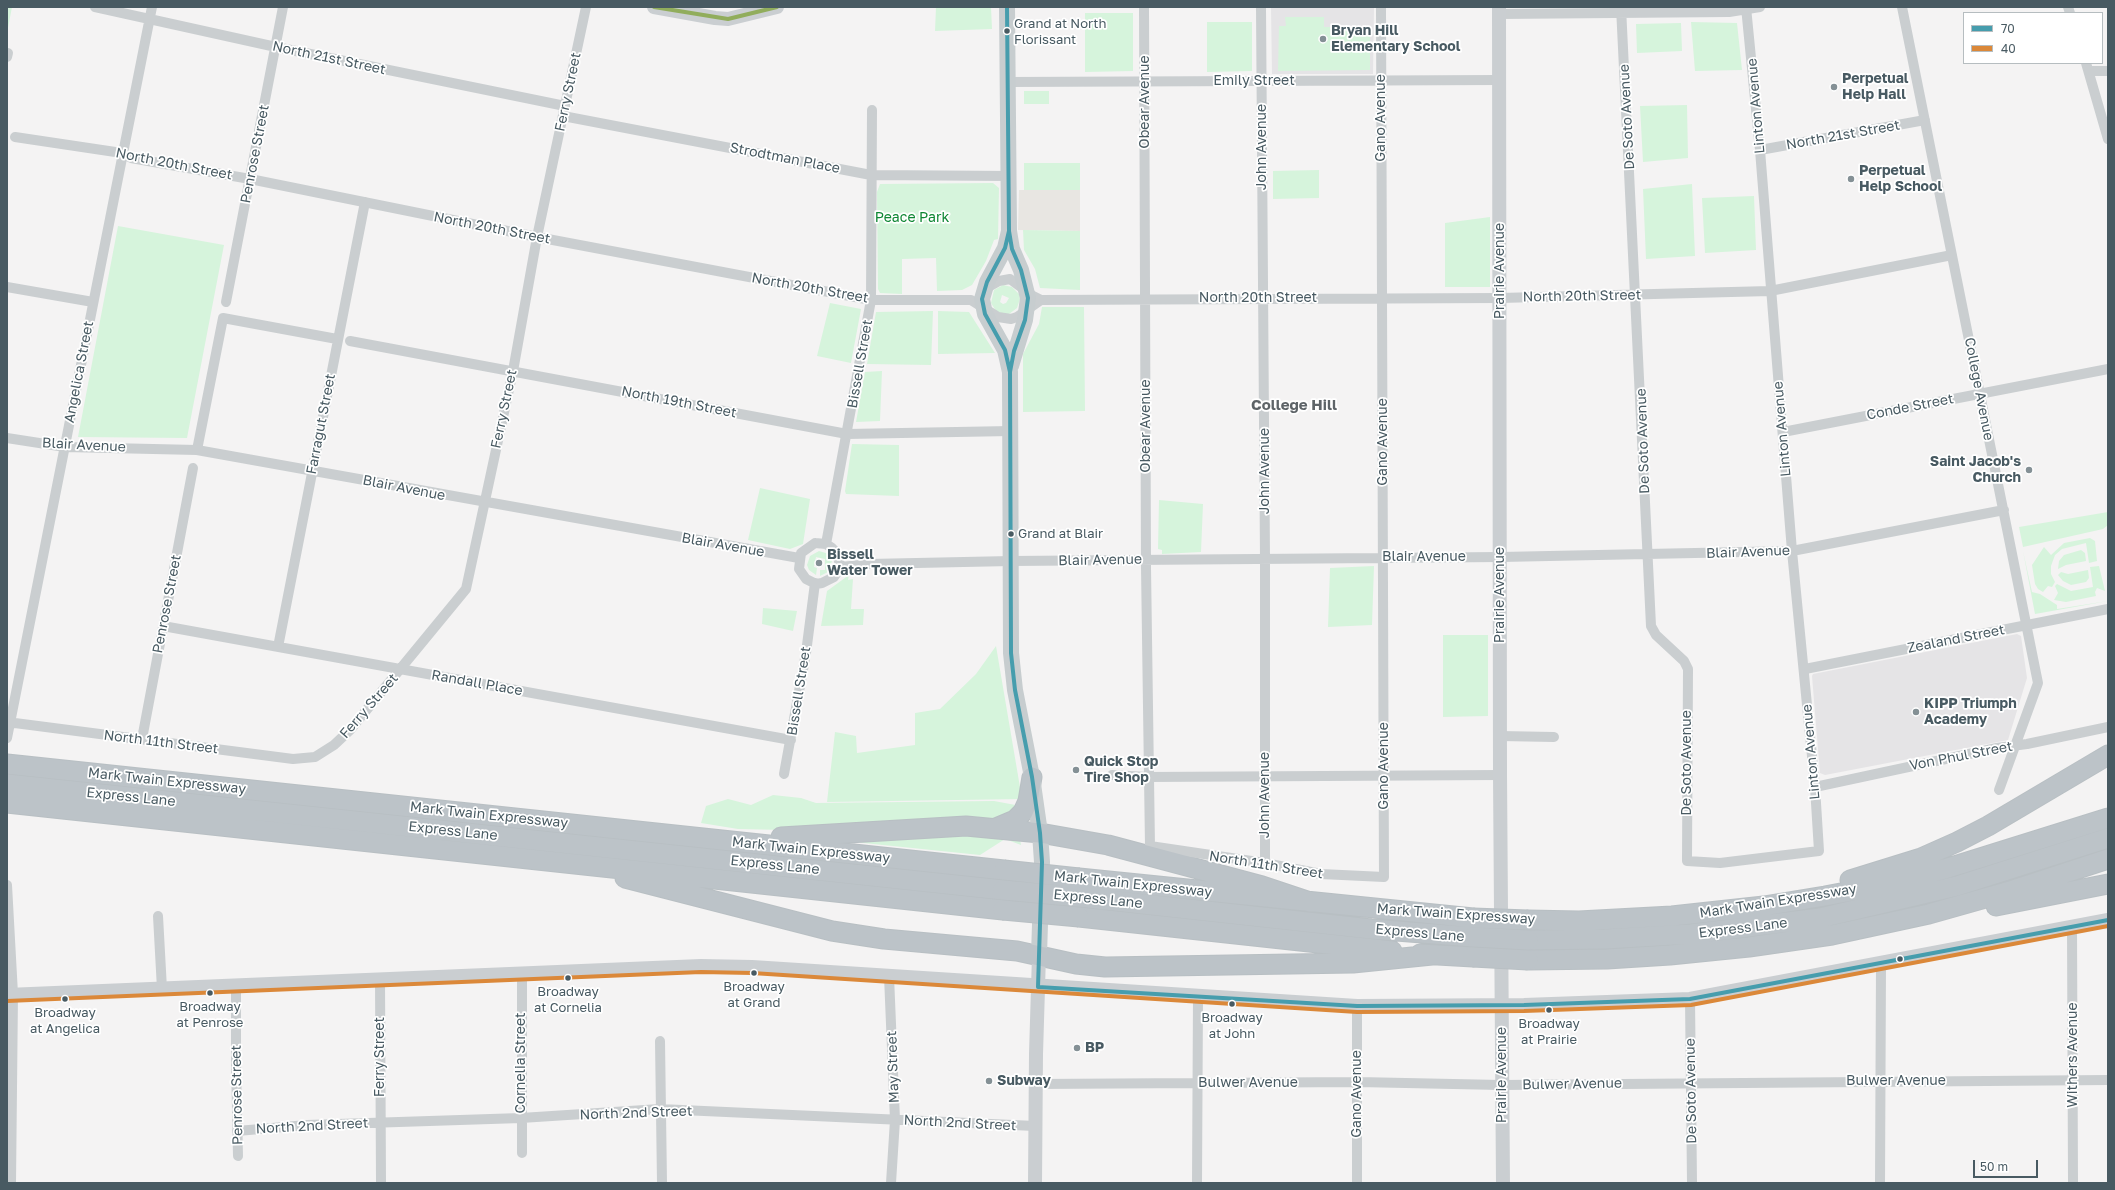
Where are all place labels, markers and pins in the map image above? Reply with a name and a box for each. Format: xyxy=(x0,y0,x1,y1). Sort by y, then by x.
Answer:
place label: Grand at North Florissant xyxy=(1014,16,1107,47)
place label: Bryan Hill Elementary School xyxy=(1331,23,1460,56)
marker: Grand at North Florissant xyxy=(1002,26,1012,36)
marker: Bryan Hill Elementary School xyxy=(1318,34,1328,44)
place label: Perpetual Help Hall xyxy=(1842,71,1909,104)
marker: Perpetual Help Hall xyxy=(1829,82,1839,92)
place label: Perpetual Help School xyxy=(1859,163,1942,196)
marker: Perpetual Help School xyxy=(1846,174,1856,184)
place label: Saint Jacob's Church xyxy=(1930,454,2021,486)
marker: Saint Jacob's Church xyxy=(2024,465,2034,475)
place label: Grand at Blair xyxy=(1018,526,1103,542)
marker: Grand at Blair xyxy=(1006,529,1016,539)
place label: Bissell Water Tower xyxy=(827,547,913,580)
marker: Bissell Water Tower xyxy=(814,558,824,568)
place label: KIPP Triumph Academy xyxy=(1924,696,2017,728)
marker: KIPP Triumph Academy xyxy=(1911,707,1921,717)
place label: Quick Stop Tire Shop xyxy=(1084,754,1158,786)
marker: Quick Stop Tire Shop xyxy=(1071,765,1081,775)
unlabelled marker xyxy=(1895,954,1905,964)
marker: Broadway at Grand xyxy=(749,968,759,978)
marker: Broadway at Cornelia xyxy=(563,973,573,983)
place label: Broadway at Grand xyxy=(723,979,785,1010)
place label: Broadway at Cornelia xyxy=(534,984,602,1015)
marker: Broadway at Penrose xyxy=(205,988,215,998)
marker: Broadway at Angelica xyxy=(60,994,70,1004)
place label: Broadway at Penrose xyxy=(177,999,243,1030)
marker: Broadway at John xyxy=(1227,999,1237,1009)
place label: Broadway at Angelica xyxy=(30,1005,100,1036)
marker: Broadway at Prairie xyxy=(1544,1005,1554,1015)
place label: Broadway at John xyxy=(1201,1010,1263,1041)
place label: Broadway at Prairie xyxy=(1518,1016,1580,1047)
place label: BP xyxy=(1085,1040,1104,1056)
marker: BP xyxy=(1072,1043,1082,1053)
place label: Subway xyxy=(997,1073,1051,1089)
marker: Subway xyxy=(984,1076,994,1086)

